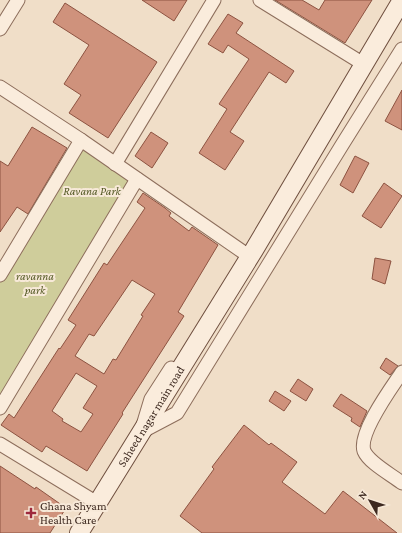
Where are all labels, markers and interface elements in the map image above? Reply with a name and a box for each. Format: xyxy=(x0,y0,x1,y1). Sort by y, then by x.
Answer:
park label: Ravana Park xyxy=(63,184,122,198)
park label: ravanna park xyxy=(16,269,54,297)
street label: Saheed nagar main road xyxy=(115,363,188,469)
north arrow xyxy=(350,481,390,521)
text: N xyxy=(355,488,370,501)
place label: Ghana Shyam Health Care xyxy=(40,499,107,527)
marker: Ghana Shyam Health Care xyxy=(25,507,37,519)

